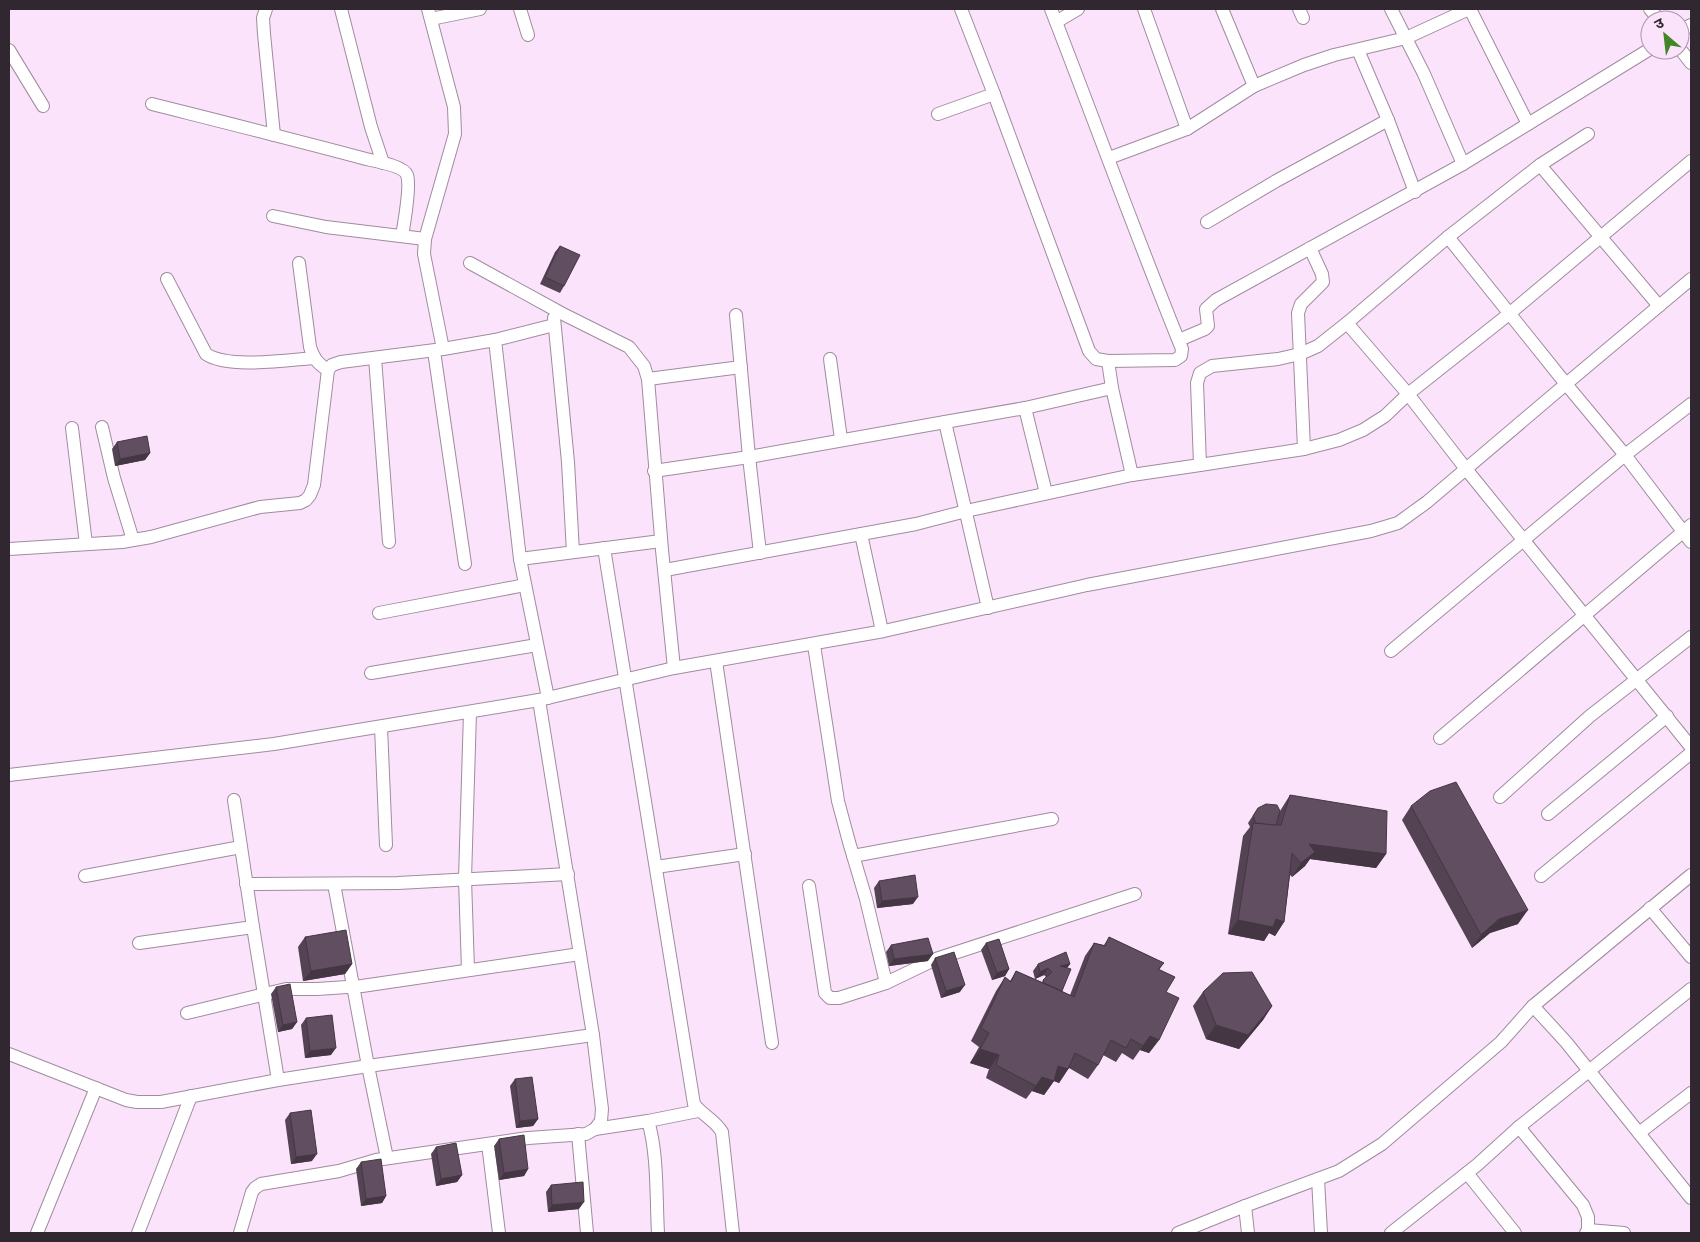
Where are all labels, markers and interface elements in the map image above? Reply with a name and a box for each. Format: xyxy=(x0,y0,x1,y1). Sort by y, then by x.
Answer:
north arrow xyxy=(1640,10,1690,60)
text: उ xyxy=(1652,14,1667,33)

